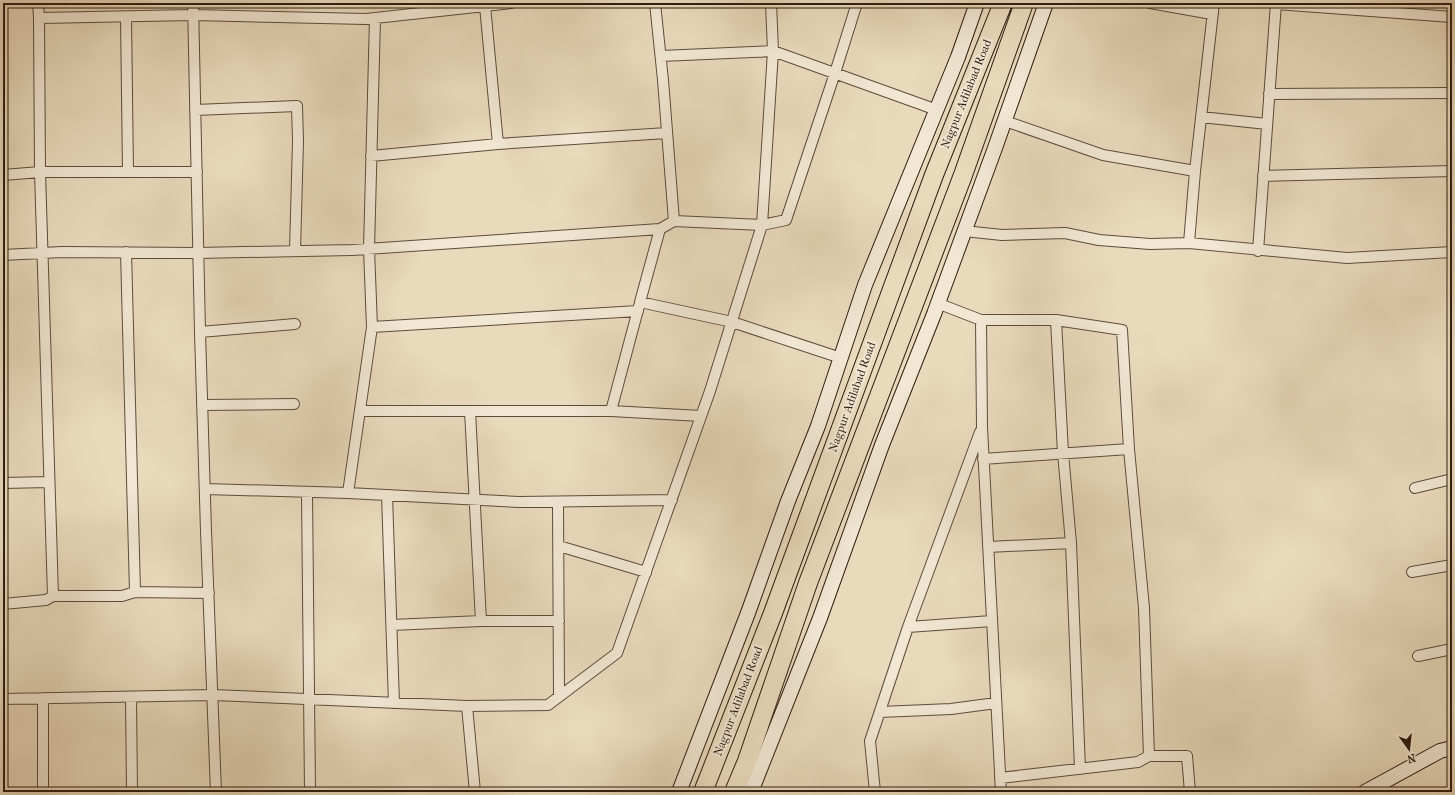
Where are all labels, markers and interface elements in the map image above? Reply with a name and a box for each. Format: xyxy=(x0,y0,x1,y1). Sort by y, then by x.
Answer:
street label: Nagpur Adilabad Road xyxy=(938,37,994,151)
street label: Nagpur Adilabad Road xyxy=(825,339,879,454)
street label: Nagpur Adilabad Road xyxy=(711,644,766,758)
north arrow xyxy=(1389,729,1429,769)
text: N xyxy=(1405,751,1417,766)

